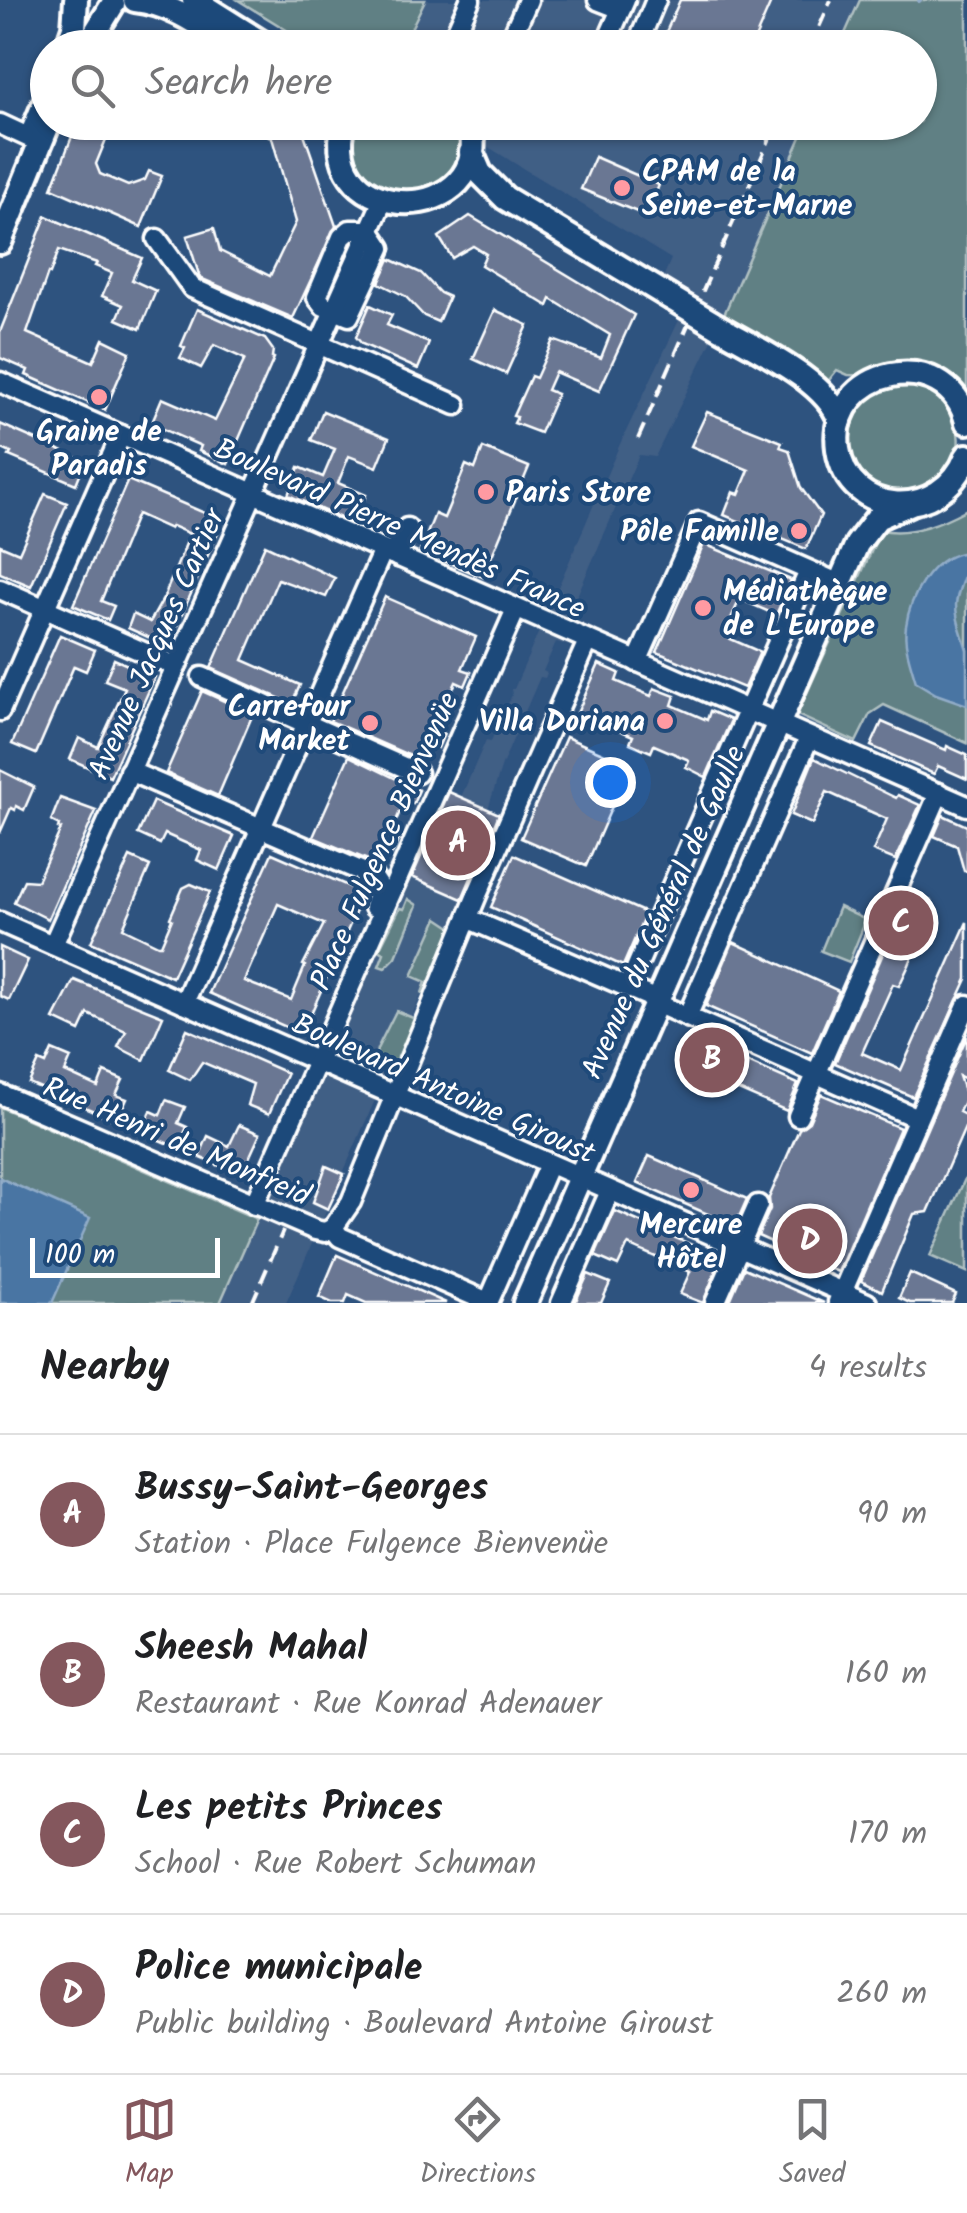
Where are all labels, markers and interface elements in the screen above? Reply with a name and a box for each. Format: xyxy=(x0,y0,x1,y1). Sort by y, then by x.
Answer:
search box xyxy=(30,30,937,140)
text: Search here xyxy=(145,55,332,115)
icon: search xyxy=(65,58,120,113)
place label: CPAM de la Seine-et-Marne xyxy=(642,149,853,231)
marker: CPAM de la Seine-et-Marne xyxy=(611,177,633,199)
marker: Graine de Paradis xyxy=(88,386,110,408)
place label: Graine de Paradis xyxy=(36,409,162,491)
street label: Boulevard Pierre Mendès France xyxy=(206,426,593,634)
place label: Paris Store xyxy=(506,470,652,518)
marker: Paris Store xyxy=(475,481,497,503)
street label: Avenue Jacques Cartier xyxy=(76,499,240,788)
place label: Pôle Famille xyxy=(620,509,779,557)
marker: Pôle Famille xyxy=(788,520,810,542)
place label: Médiathèque de L'Europe xyxy=(723,569,888,651)
marker: Médiathèque de L'Europe xyxy=(692,597,714,619)
place label: Carrefour Market xyxy=(228,684,351,766)
street label: Place Fulgence Bienvenüe xyxy=(298,685,473,999)
place label: Villa Doriana xyxy=(479,699,645,747)
marker: Villa Doriana xyxy=(654,710,676,732)
marker: Carrefour Market xyxy=(359,712,381,734)
street label: Avenue du Général de Gaulle xyxy=(569,738,760,1088)
your location xyxy=(585,757,636,808)
pin: A xyxy=(426,806,490,880)
pin: C xyxy=(868,886,934,960)
street label: Boulevard Antoine Giroust xyxy=(284,1001,603,1179)
pin: B xyxy=(680,1022,744,1098)
street label: Rue Henri de Monfreid xyxy=(35,1065,319,1221)
marker: Mercure Hôtel xyxy=(680,1179,702,1201)
place label: Mercure Hôtel xyxy=(640,1202,743,1284)
pin: D xyxy=(778,1204,842,1278)
scale bar xyxy=(30,1233,220,1278)
text: 100 m xyxy=(45,1233,115,1278)
text: Nearby xyxy=(40,1335,169,1402)
text: 4 results xyxy=(809,1343,927,1394)
text: Bussy-Saint-Georges xyxy=(135,1459,488,1519)
text: A xyxy=(62,1489,83,1540)
text: 90 m xyxy=(857,1489,927,1540)
text: Station · Place Fulgence Bienvenüe xyxy=(135,1519,608,1570)
text: Sheesh Mahal xyxy=(135,1619,367,1679)
text: B xyxy=(63,1649,82,1700)
text: 160 m xyxy=(845,1649,927,1700)
text: Restaurant · Rue Konrad Adenauer xyxy=(135,1679,601,1730)
text: Les petits Princes xyxy=(135,1779,443,1839)
text: C xyxy=(63,1809,82,1860)
text: 170 m xyxy=(848,1809,927,1860)
text: School · Rue Robert Schuman xyxy=(135,1839,536,1890)
text: Police municipale xyxy=(135,1939,422,1999)
text: D xyxy=(62,1969,83,2020)
text: 260 m xyxy=(836,1969,927,2020)
text: Public building · Boulevard Antoine Giroust xyxy=(135,1999,713,2050)
tab: Map xyxy=(122,2092,177,2197)
tab: Directions xyxy=(420,2092,536,2197)
tab: Saved xyxy=(779,2092,845,2197)

